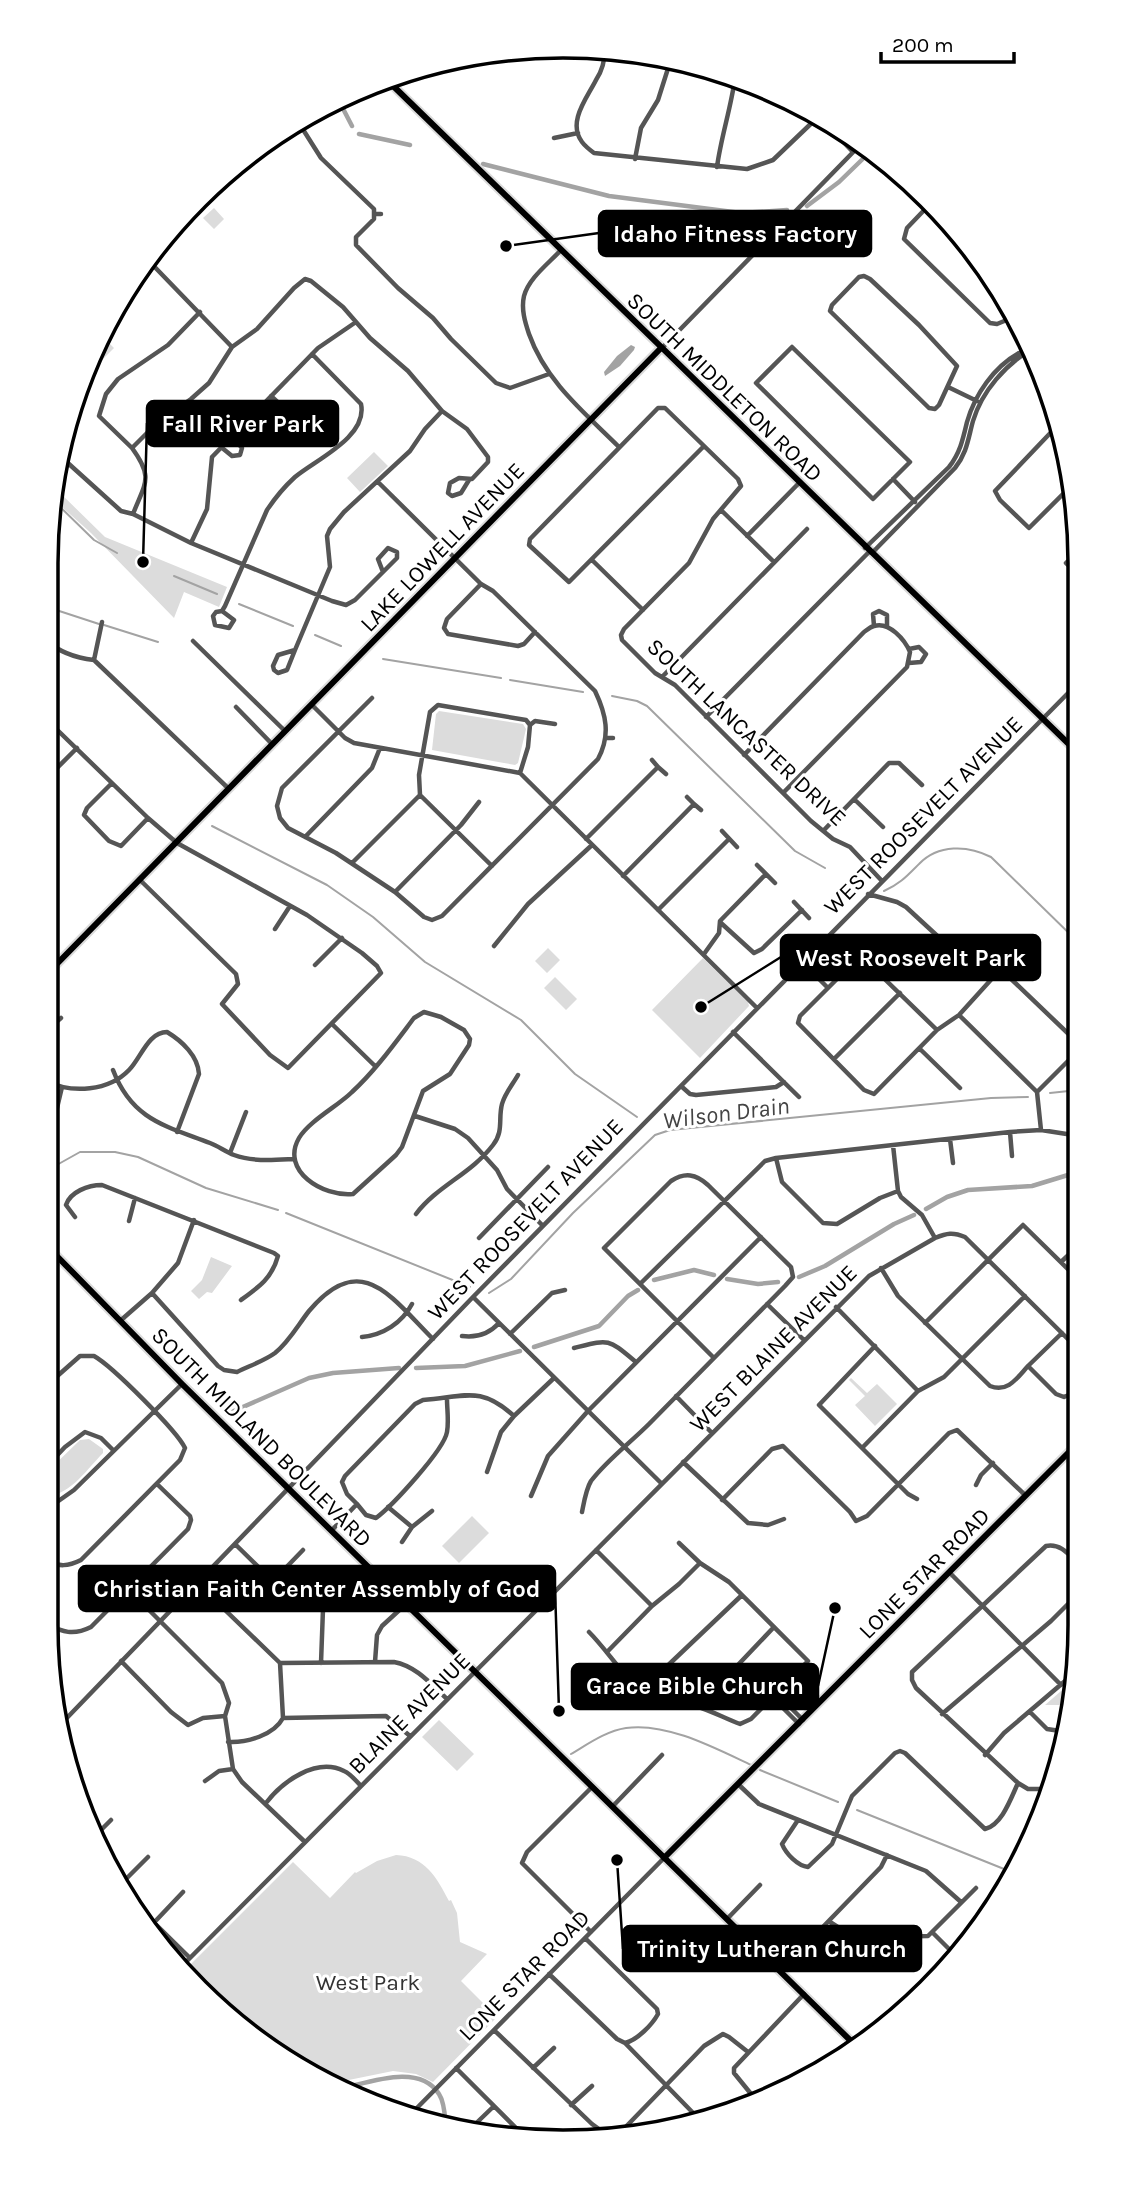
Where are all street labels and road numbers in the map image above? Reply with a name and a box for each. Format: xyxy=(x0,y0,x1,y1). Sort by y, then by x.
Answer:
street label: SOUTH MIDDLETON ROAD xyxy=(621,287,828,488)
street label: LAKE LOWELL AVENUE xyxy=(355,457,530,637)
street label: SOUTH LANCASTER DRIVE xyxy=(641,633,852,832)
street label: WEST ROOSEVELT AVENUE xyxy=(818,710,1028,920)
street label: WEST ROOSEVELT AVENUE xyxy=(422,1113,629,1326)
street label: WEST BLAINE AVENUE xyxy=(684,1259,863,1438)
street label: SOUTH MIDLAND BOULEVARD xyxy=(146,1322,377,1553)
street label: LONE STAR ROAD xyxy=(853,1502,996,1645)
street label: BLAINE AVENUE xyxy=(343,1647,476,1780)
street label: LONE STAR ROAD xyxy=(453,1904,596,2047)

